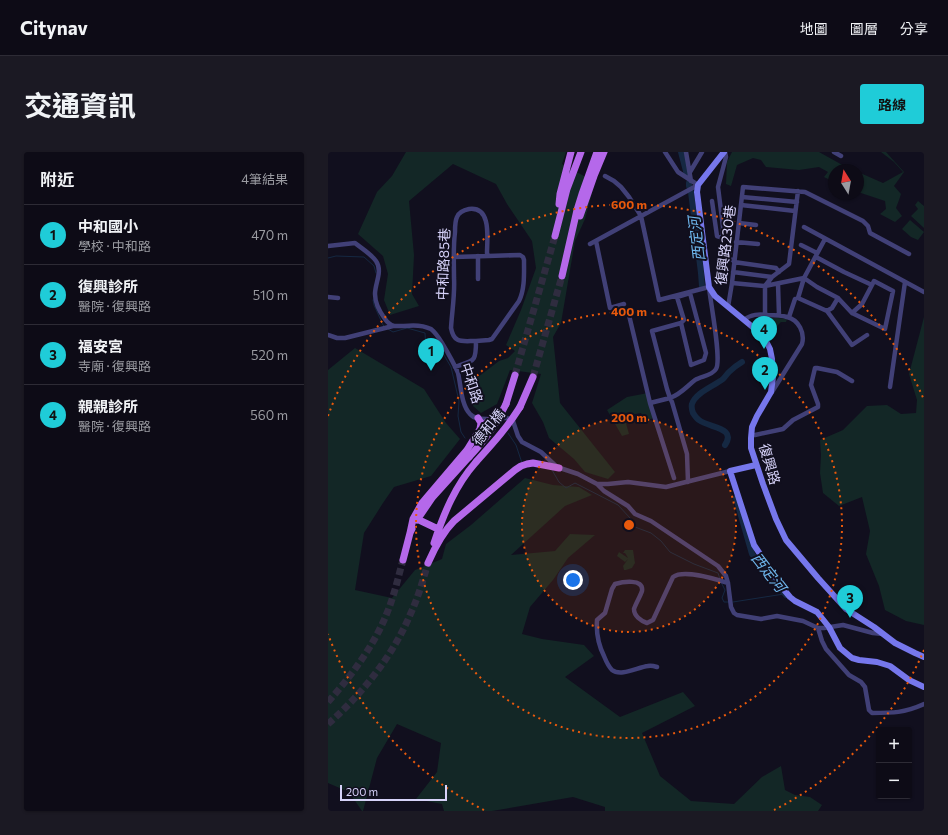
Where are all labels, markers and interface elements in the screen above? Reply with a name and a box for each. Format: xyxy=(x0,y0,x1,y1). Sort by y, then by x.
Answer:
text: Citynav xyxy=(20,16,88,39)
text: 地圖 xyxy=(800,20,828,37)
text: 圖層 xyxy=(850,20,878,37)
text: 分享 xyxy=(900,20,928,37)
button: 路線 xyxy=(860,84,924,124)
text: 交通資訊 xyxy=(24,88,136,122)
north arrow xyxy=(828,164,864,200)
text: 附近 xyxy=(40,169,74,190)
text: 4筆結果 xyxy=(241,171,288,187)
text: 600 m xyxy=(611,197,647,211)
street label: 復興路230巷 xyxy=(712,204,738,286)
water label: 西定河 xyxy=(684,213,708,262)
text: 中和國小 xyxy=(78,217,138,235)
text: 1 xyxy=(50,227,56,243)
text: 470 m xyxy=(251,227,288,243)
street label: 中和路85巷 xyxy=(433,227,453,301)
text: 學校 · 中和路 xyxy=(78,238,151,254)
text: 復興診所 xyxy=(78,277,138,295)
text: 2 xyxy=(49,287,57,303)
text: 510 m xyxy=(253,287,288,303)
text: 醫院 · 復興路 xyxy=(78,298,151,314)
text: 400 m xyxy=(611,304,647,318)
pin: 4 xyxy=(751,316,777,349)
text: 福安宮 xyxy=(78,337,123,355)
pin: 1 xyxy=(418,338,444,371)
text: 3 xyxy=(49,347,57,363)
text: 520 m xyxy=(251,347,288,363)
pin: 2 xyxy=(752,357,778,390)
text: 寺廟 · 復興路 xyxy=(78,358,151,374)
street label: 中和路 xyxy=(457,360,487,406)
text: 親親診所 xyxy=(78,397,138,415)
street label: 德和橋 xyxy=(468,405,508,449)
text: 4 xyxy=(49,407,57,423)
text: 560 m xyxy=(250,407,288,423)
text: 200 m xyxy=(611,410,647,424)
text: 醫院 · 復興路 xyxy=(78,418,151,434)
street label: 復興路 xyxy=(756,441,784,487)
centre of rings xyxy=(622,518,636,532)
water label: 西定河 xyxy=(748,549,792,598)
your location xyxy=(563,570,583,590)
pin: 3 xyxy=(837,585,863,618)
map controls xyxy=(876,727,912,799)
button: + xyxy=(876,727,912,763)
button: − xyxy=(876,763,912,799)
scale bar xyxy=(340,783,447,802)
text: 200 m xyxy=(346,785,378,798)

